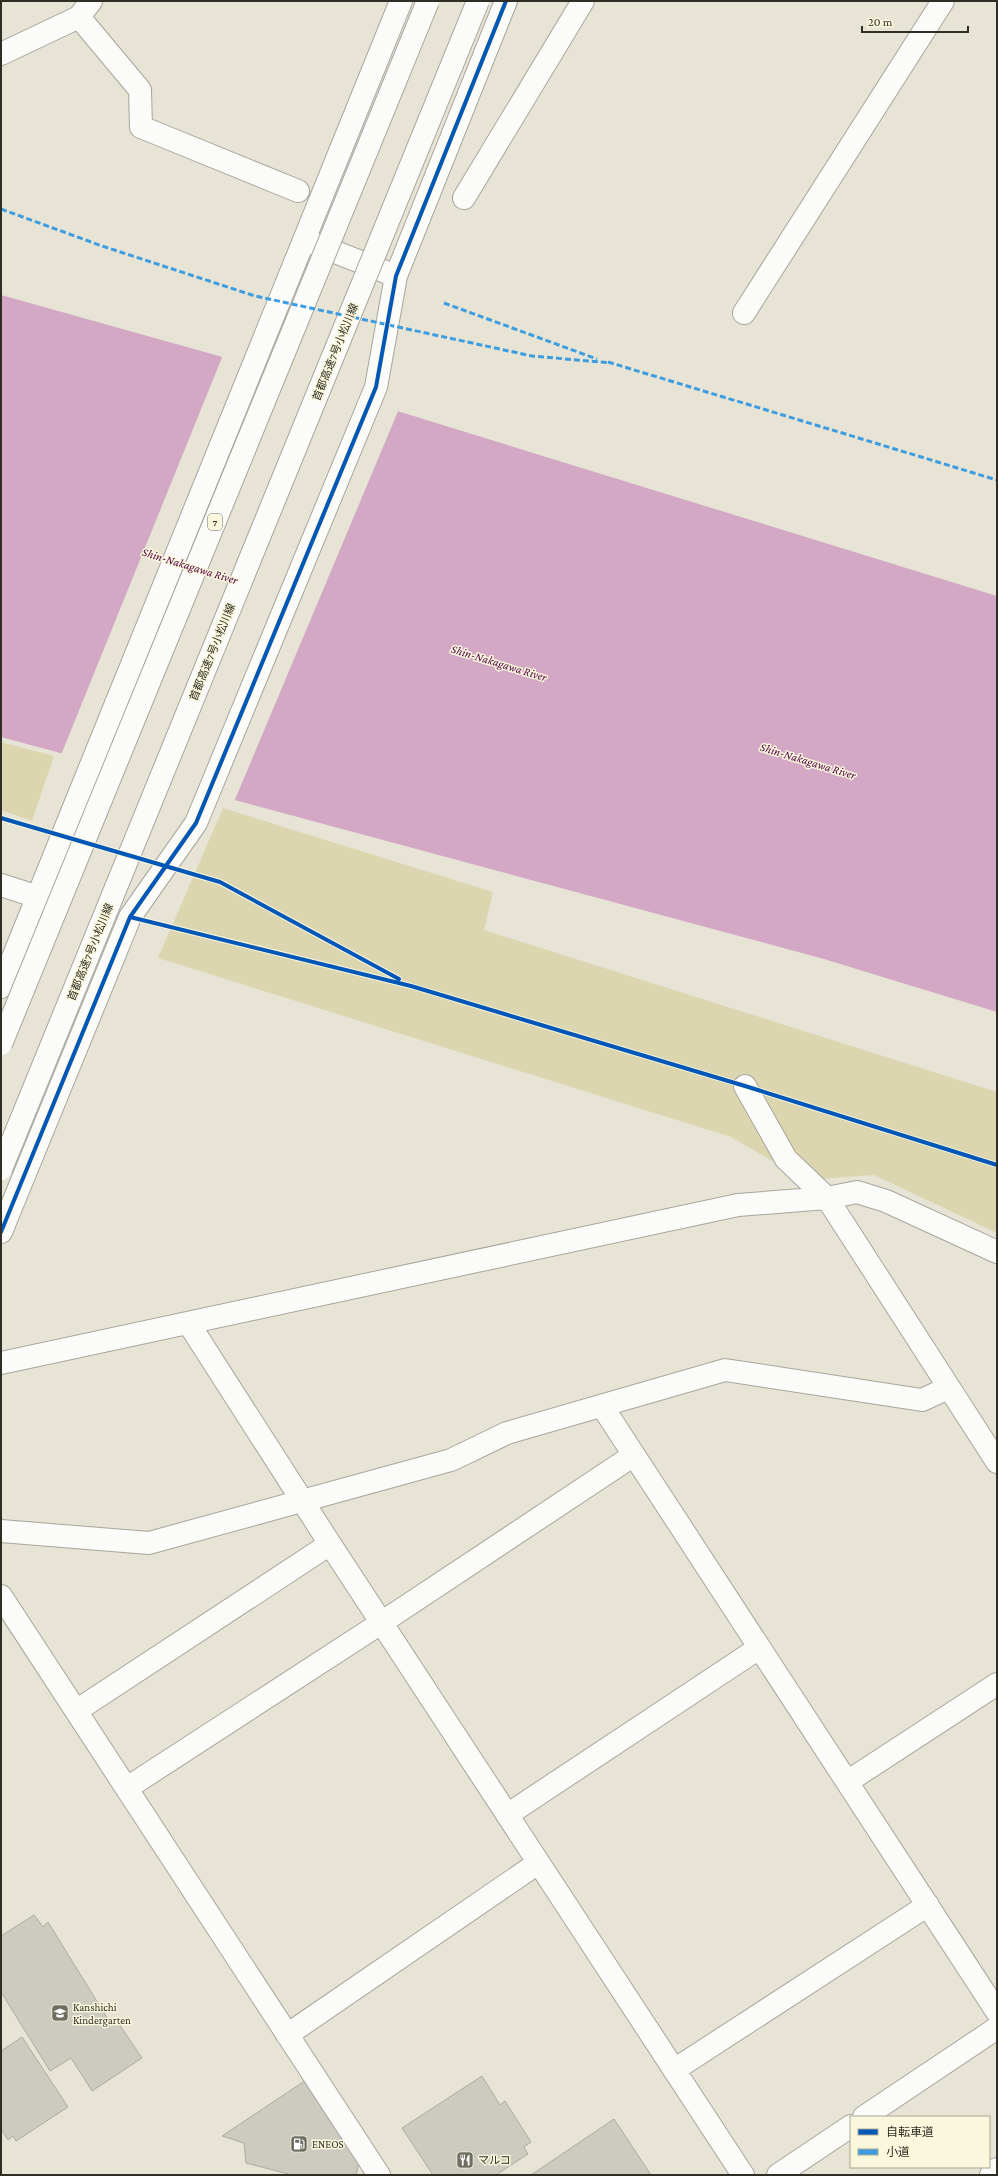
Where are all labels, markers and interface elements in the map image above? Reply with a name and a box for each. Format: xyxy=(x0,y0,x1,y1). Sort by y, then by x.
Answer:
scale bar xyxy=(862,8,968,34)
text: 20 m xyxy=(868,15,893,29)
street label: 首都高速7号小松川線 xyxy=(310,302,360,402)
road number: 7 xyxy=(208,514,222,530)
water label: Shin-Nakagawa River xyxy=(140,545,240,587)
street label: 首都高速7号小松川線 xyxy=(187,602,237,702)
water label: Shin-Nakagawa River xyxy=(449,642,549,684)
water label: Shin-Nakagawa River xyxy=(758,740,858,782)
street label: 首都高速7号小松川線 xyxy=(65,902,115,1002)
place label: Kanshichi Kindergarten xyxy=(73,2001,131,2027)
school or university icon: Kanshichi Kindergarten xyxy=(50,2003,70,2023)
legend xyxy=(850,2116,990,2168)
text: 自転車道 xyxy=(886,2125,934,2139)
fuel station icon: ENEOS xyxy=(289,2134,309,2154)
place label: ENEOS xyxy=(312,2138,344,2150)
text: 小道 xyxy=(886,2145,910,2159)
restaurant icon: マルコ xyxy=(455,2150,475,2170)
place label: マルコ xyxy=(478,2154,511,2166)

